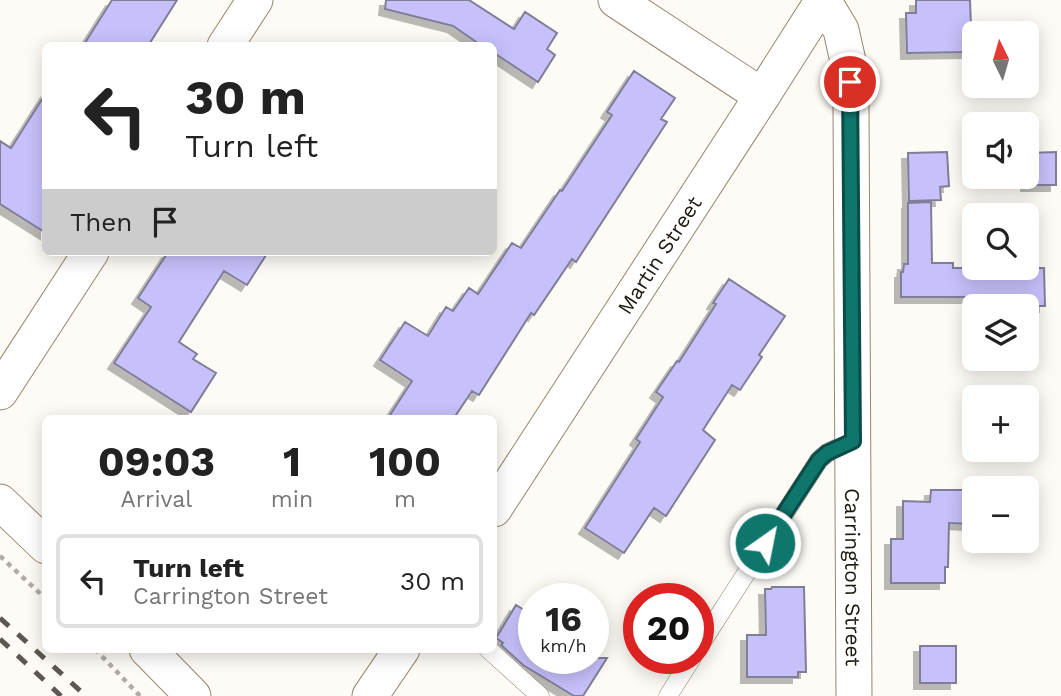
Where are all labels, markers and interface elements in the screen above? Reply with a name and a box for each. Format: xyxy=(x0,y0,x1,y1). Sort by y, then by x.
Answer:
north arrow xyxy=(962,21,1040,98)
map controls xyxy=(962,21,1039,553)
pin xyxy=(820,52,880,112)
icon: arrive xyxy=(831,63,869,101)
text: 30 m xyxy=(185,68,306,126)
icon: left xyxy=(70,70,161,161)
button: sound xyxy=(962,112,1039,189)
text: Turn left xyxy=(185,127,318,165)
street label: Martin Street xyxy=(612,191,706,318)
icon: arrive xyxy=(146,203,184,241)
button: search xyxy=(962,203,1039,280)
text: Then xyxy=(70,207,132,237)
button: layers xyxy=(962,294,1039,371)
button: + xyxy=(962,385,1039,462)
text: 09:03 xyxy=(98,437,215,486)
text: 1 xyxy=(283,437,301,486)
text: 100 xyxy=(369,437,441,486)
button: − xyxy=(962,476,1039,553)
text: Arrival xyxy=(121,486,192,513)
text: min xyxy=(271,486,313,513)
text: m xyxy=(394,486,416,513)
street label: Carrington Street xyxy=(840,488,866,666)
position arrow xyxy=(728,506,802,580)
text: Turn left xyxy=(133,553,244,583)
icon: left xyxy=(74,562,112,600)
text: 30 m xyxy=(400,566,465,596)
text: Carrington Street xyxy=(133,583,328,610)
speed limit sign: 20 xyxy=(623,583,714,674)
text: 16 xyxy=(545,598,582,640)
text: km/h xyxy=(540,635,587,656)

